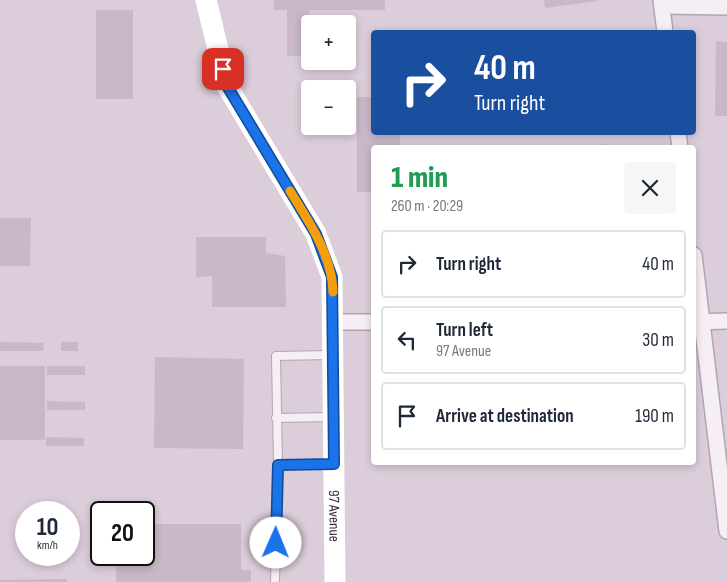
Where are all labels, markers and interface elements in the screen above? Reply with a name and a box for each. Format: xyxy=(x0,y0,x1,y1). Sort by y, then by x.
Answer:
map controls xyxy=(301,15,356,135)
button: + xyxy=(301,15,356,70)
text: 40 m xyxy=(474,47,536,90)
pin xyxy=(202,48,244,90)
icon: right xyxy=(391,50,456,115)
icon: arrive xyxy=(209,55,237,83)
button: − xyxy=(301,80,356,135)
text: Turn right xyxy=(474,90,545,117)
text: 1 min xyxy=(391,160,448,196)
button: close xyxy=(624,162,676,214)
text: 260 m · 20:29 xyxy=(391,197,463,216)
icon: right xyxy=(393,250,421,278)
text: Turn right xyxy=(436,253,501,276)
text: 40 m xyxy=(642,253,674,276)
text: Turn left xyxy=(436,319,493,342)
icon: left xyxy=(393,326,421,354)
text: 30 m xyxy=(642,329,674,352)
text: 97 Avenue xyxy=(436,342,491,361)
icon: arrive xyxy=(393,402,421,430)
text: Arrive at destination xyxy=(436,405,574,428)
text: 190 m xyxy=(635,405,674,428)
street label: 97 Avenue xyxy=(324,490,344,542)
speed limit sign: 20 xyxy=(90,501,155,566)
text: 10 xyxy=(37,512,58,543)
position arrow xyxy=(249,516,301,568)
text: km/h xyxy=(37,538,58,553)

